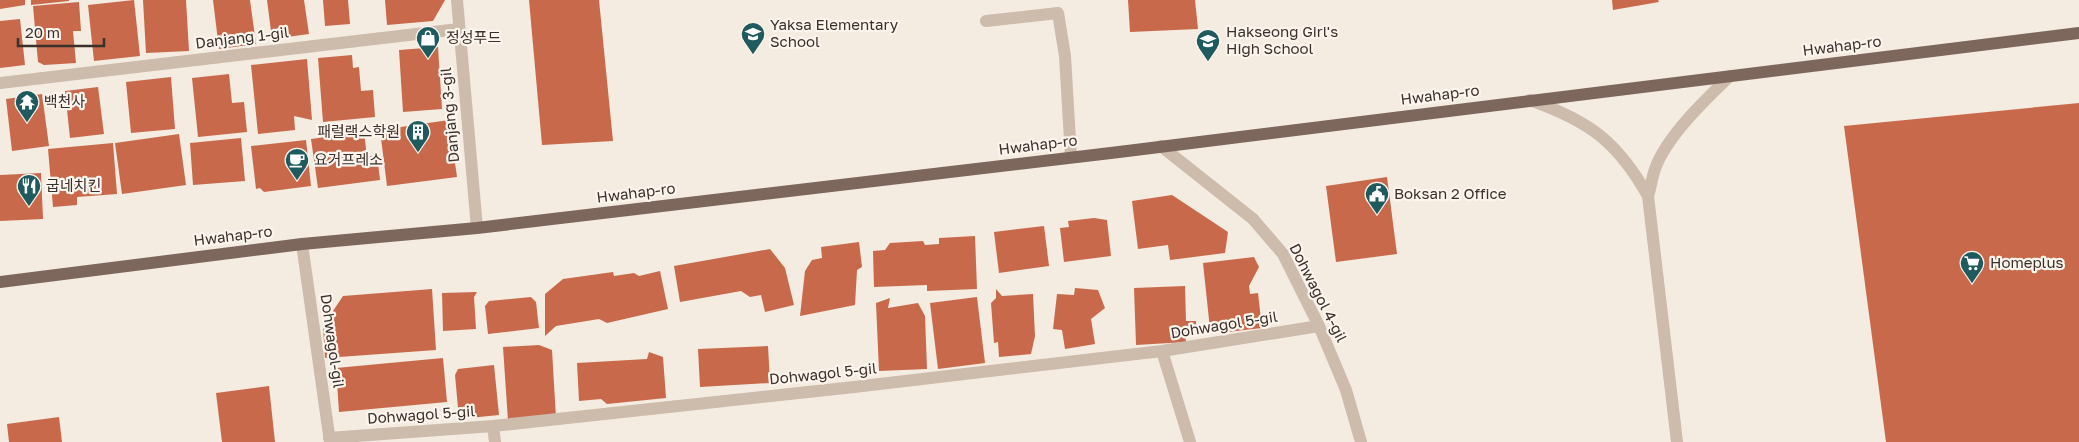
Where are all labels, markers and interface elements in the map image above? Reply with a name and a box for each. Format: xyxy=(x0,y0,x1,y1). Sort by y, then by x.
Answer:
scale bar xyxy=(18,15,104,47)
place label: Yaksa Elementary School xyxy=(770,15,899,50)
school or university icon: Yaksa Elementary School xyxy=(740,21,766,55)
street label: Danjang 1-gil xyxy=(194,22,290,52)
place label: Hakseong Girl's High School xyxy=(1226,22,1338,57)
text: 20 m xyxy=(25,23,60,41)
shop icon: 정성푸드 xyxy=(415,25,441,59)
place label: 정성푸드 xyxy=(446,28,501,46)
school or university icon: Hakseong Girl's High School xyxy=(1195,28,1221,62)
street label: Hwahap-ro xyxy=(1802,31,1882,59)
street label: Danjang 3-gil xyxy=(436,67,462,163)
street label: Hwahap-ro xyxy=(1400,80,1480,108)
temple icon: 백천사 xyxy=(14,89,40,123)
place label: 백천사 xyxy=(44,92,86,110)
building icon: 패럴랙스학원 xyxy=(405,119,431,153)
place label: 패럴랙스학원 xyxy=(317,122,400,140)
street label: Hwahap-ro xyxy=(998,130,1078,158)
cafe icon: 요거프레소 xyxy=(284,147,310,181)
place label: 요거프레소 xyxy=(314,150,383,168)
restaurant icon: 굽네치킨 xyxy=(16,173,42,207)
place label: 굽네치킨 xyxy=(46,176,101,194)
street label: Hwahap-ro xyxy=(596,178,676,206)
public building icon: Boksan 2 Office xyxy=(1364,181,1390,215)
place label: Boksan 2 Office xyxy=(1394,184,1507,202)
street label: Hwahap-ro xyxy=(193,221,273,249)
street label: Dohwagol 4-gil xyxy=(1286,240,1352,345)
supermarket icon: Homeplus xyxy=(1959,250,1985,284)
place label: Homeplus xyxy=(1990,253,2063,271)
street label: Dohwagol-gil xyxy=(317,293,349,389)
street label: Dohwagol 5-gil xyxy=(1169,307,1279,341)
street label: Dohwagol 5-gil xyxy=(768,358,878,388)
street label: Dohwagol 5-gil xyxy=(366,401,476,427)

